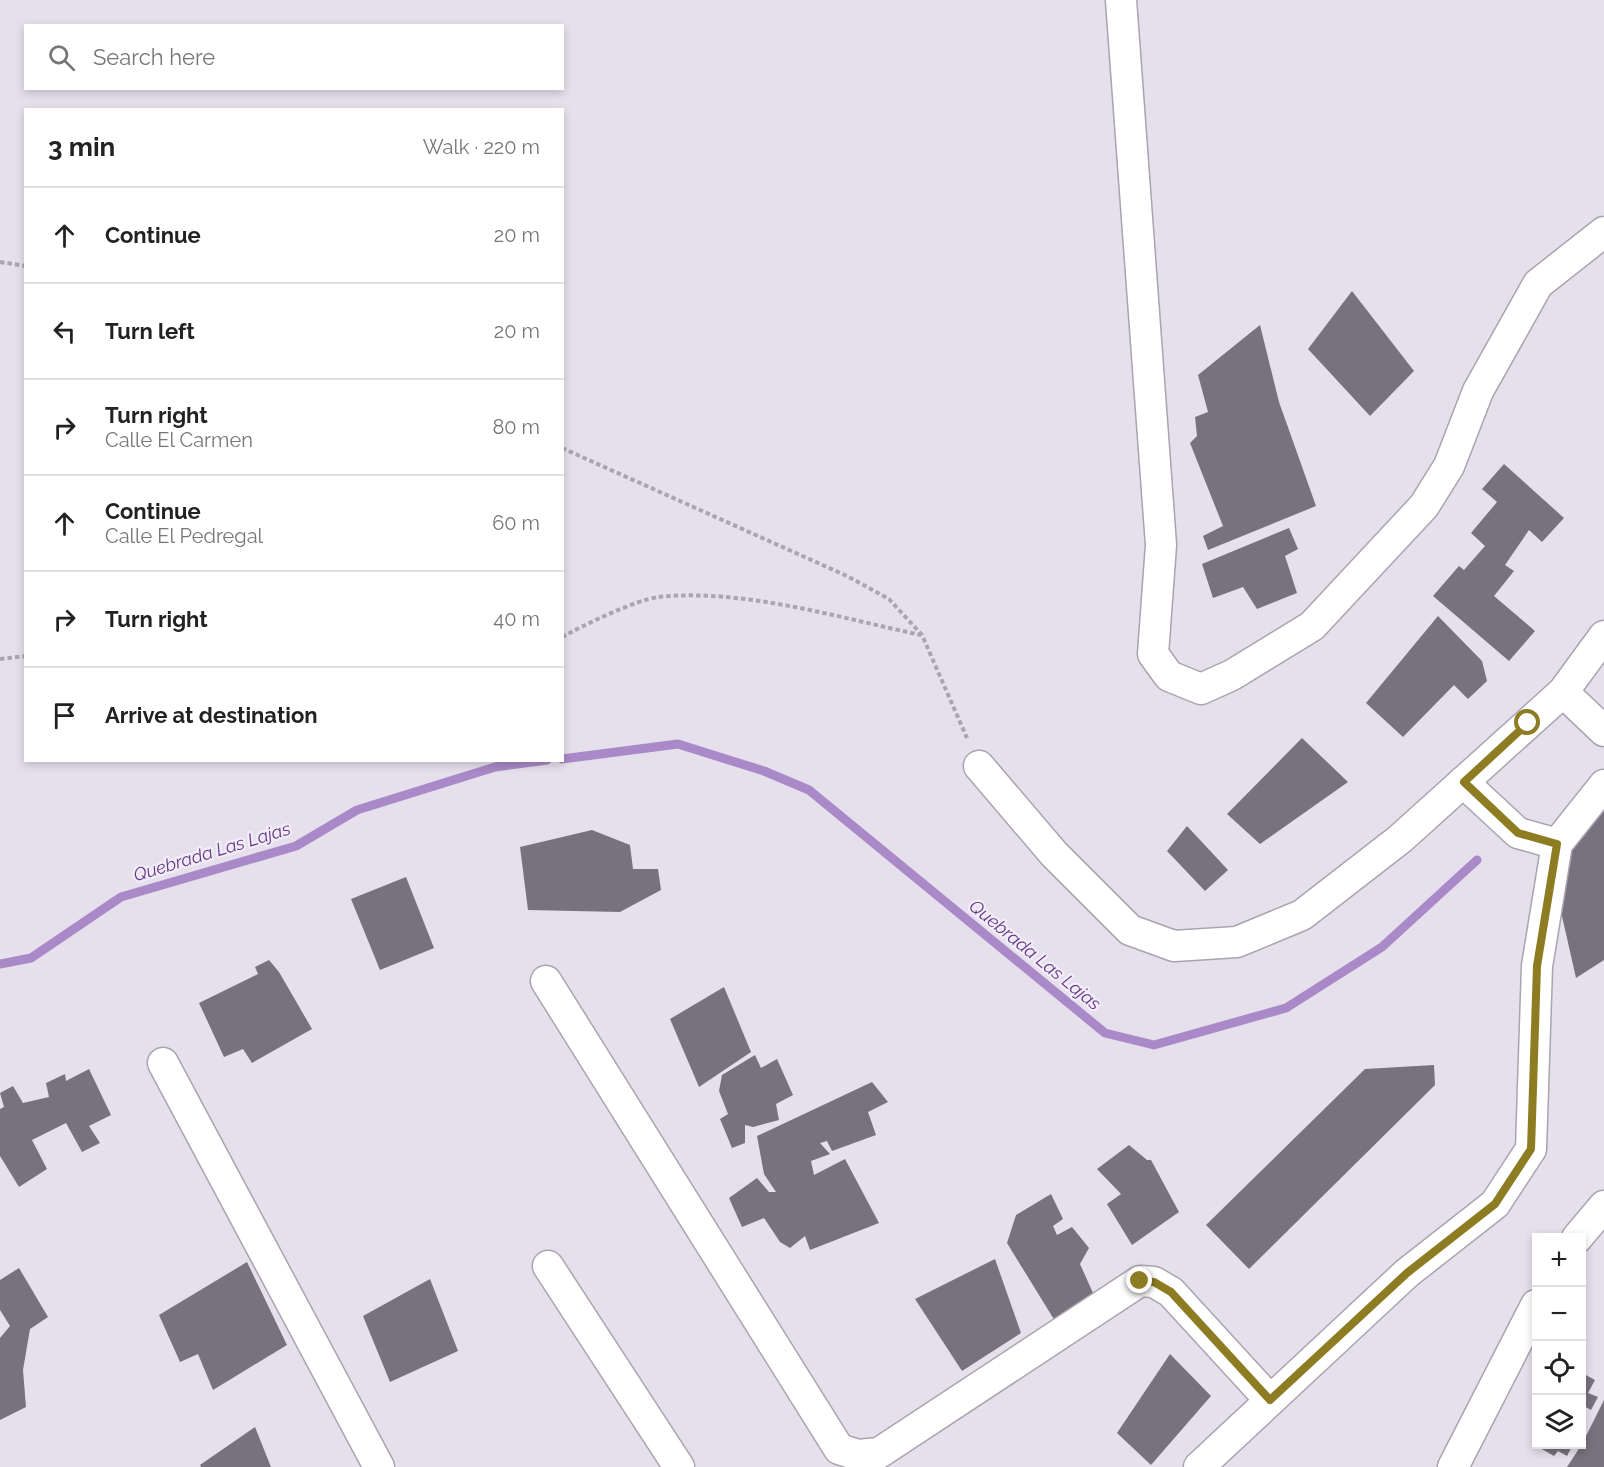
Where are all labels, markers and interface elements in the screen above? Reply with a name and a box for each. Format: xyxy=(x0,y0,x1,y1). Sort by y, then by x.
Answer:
search box xyxy=(24,24,564,90)
icon: search xyxy=(45,41,78,74)
text: Search here xyxy=(93,44,215,70)
text: 3 min xyxy=(48,132,115,162)
text: Walk · 220 m xyxy=(423,135,540,159)
icon: ahead xyxy=(48,219,81,252)
text: Continue xyxy=(105,222,201,248)
text: 20 m xyxy=(494,223,540,247)
icon: left xyxy=(48,315,81,348)
text: Turn left xyxy=(105,318,195,344)
text: 20 m xyxy=(494,319,540,343)
text: Turn right xyxy=(105,402,208,428)
icon: right xyxy=(48,411,81,444)
text: 80 m xyxy=(492,415,540,439)
text: Calle El Carmen xyxy=(105,428,253,452)
text: Continue xyxy=(105,498,201,524)
icon: ahead xyxy=(48,507,81,540)
text: 60 m xyxy=(492,511,540,535)
text: Calle El Pedregal xyxy=(105,524,263,548)
icon: right xyxy=(48,603,81,636)
text: Turn right xyxy=(105,606,208,632)
text: 40 m xyxy=(493,607,540,631)
icon: arrive xyxy=(48,699,81,732)
text: Arrive at destination xyxy=(105,702,318,728)
route start xyxy=(1514,709,1540,735)
water label: Quebrada Las Lajas xyxy=(131,817,293,885)
water label: Quebrada Las Lajas xyxy=(965,895,1106,1014)
map controls xyxy=(1532,1233,1586,1449)
button: + xyxy=(1532,1233,1586,1287)
route end xyxy=(1126,1267,1152,1293)
button: − xyxy=(1532,1287,1586,1341)
button: locate xyxy=(1532,1341,1586,1395)
button: layers xyxy=(1532,1395,1586,1449)

